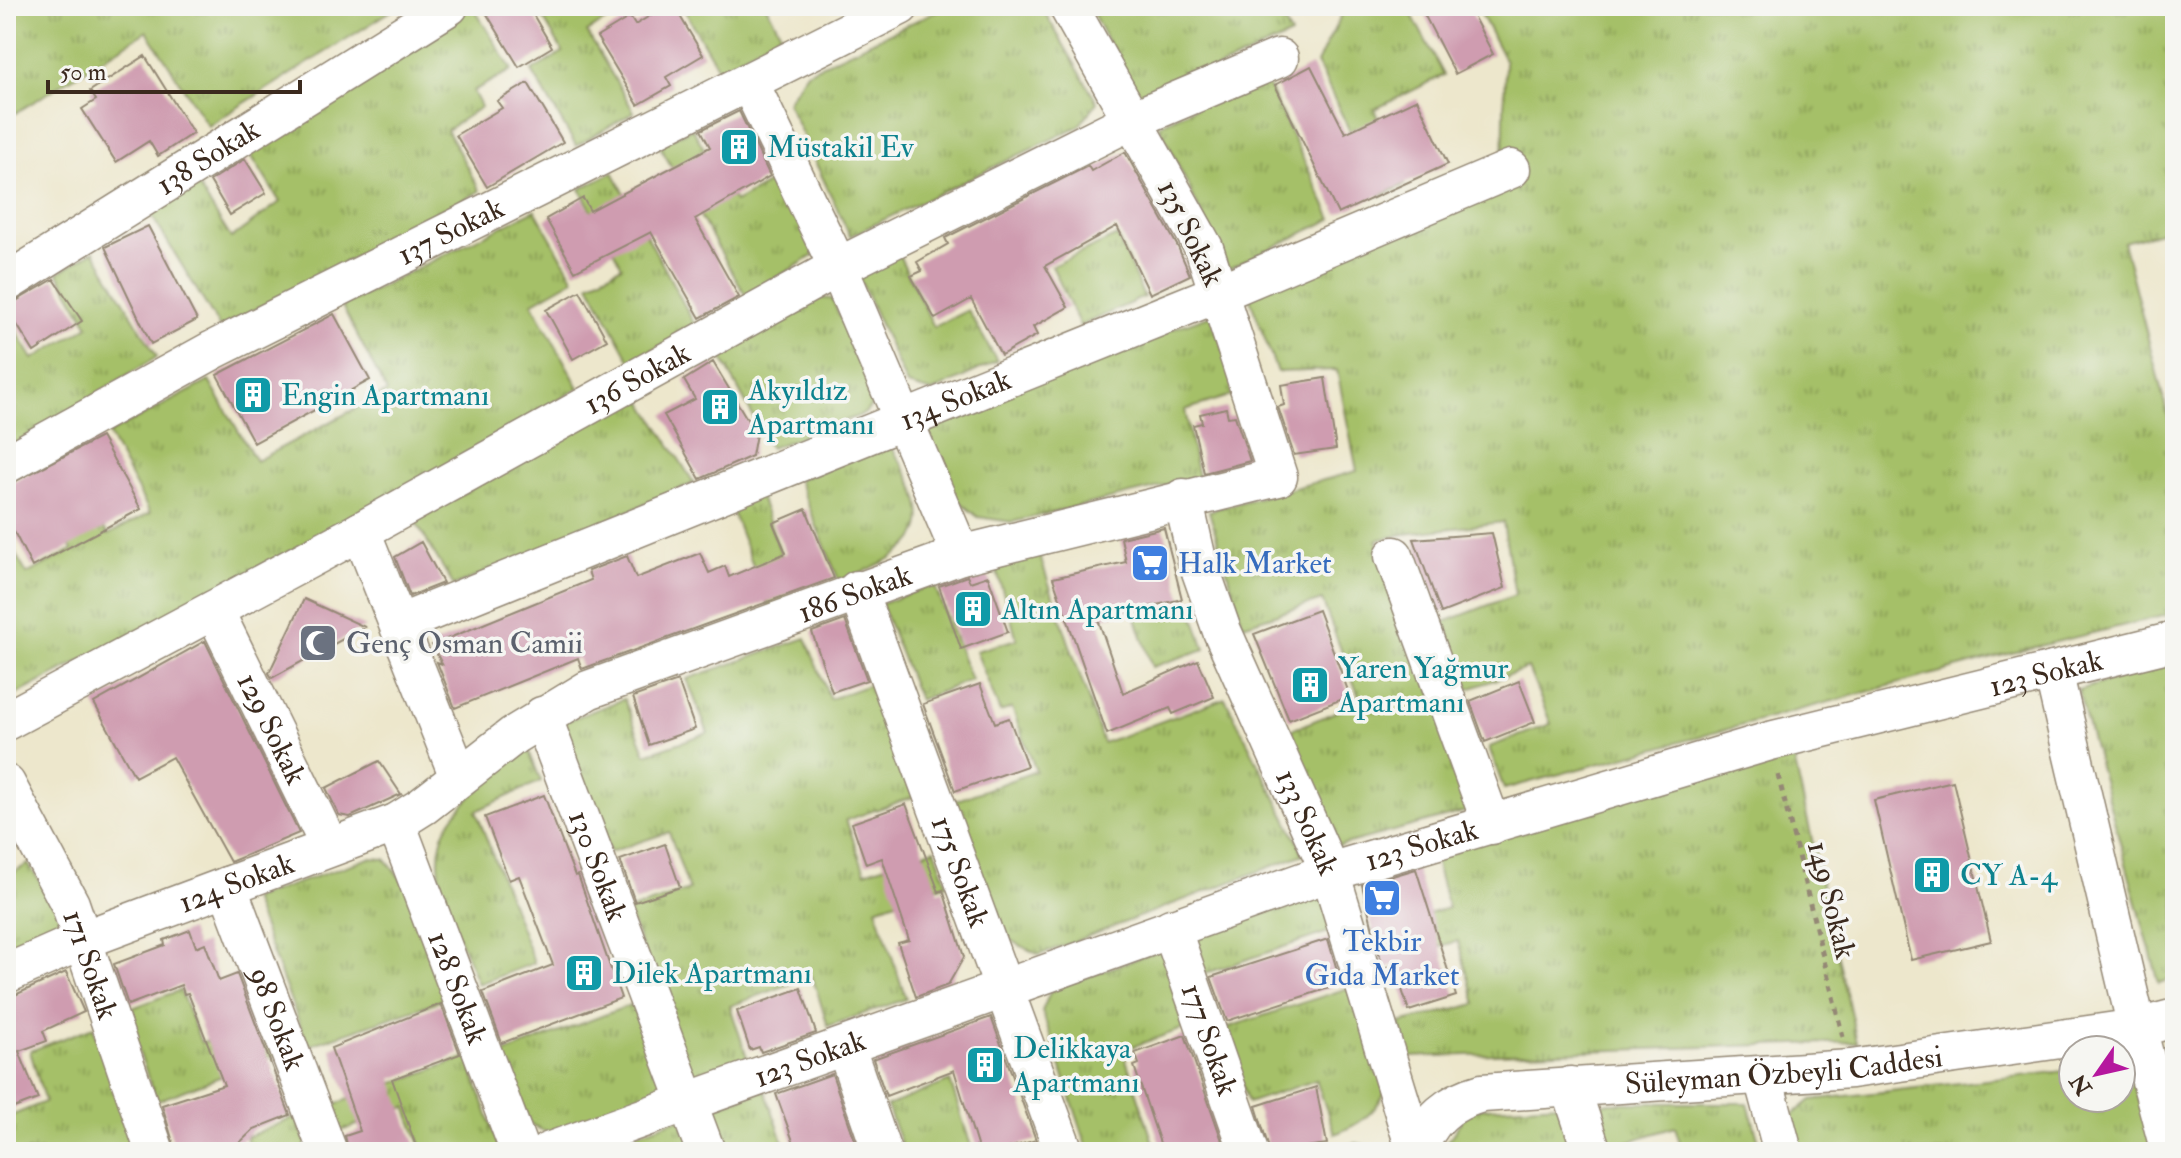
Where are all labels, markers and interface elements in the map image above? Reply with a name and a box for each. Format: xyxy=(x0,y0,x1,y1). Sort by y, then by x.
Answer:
scale bar xyxy=(48,44,300,94)
text: 50 m xyxy=(60,57,107,88)
street label: 138 Sokak xyxy=(150,111,266,203)
building icon: Müstakil Ev xyxy=(718,126,760,168)
place label: Müstakil Ev xyxy=(767,129,915,166)
street label: 135 Sokak xyxy=(1149,174,1232,292)
street label: 137 Sokak xyxy=(391,189,510,274)
street label: 136 Sokak xyxy=(578,335,697,423)
street label: 134 Sokak xyxy=(895,361,1016,439)
place label: Akyıldız Apartmanı xyxy=(747,372,875,443)
building icon: Engin Apartmanı xyxy=(232,374,274,416)
place label: Engin Apartmanı xyxy=(281,377,489,414)
building icon: Akyıldız Apartmanı xyxy=(699,386,741,428)
supermarket icon: Halk Market xyxy=(1129,542,1171,584)
place label: Halk Market xyxy=(1178,545,1332,582)
street label: 186 Sokak xyxy=(793,556,917,631)
building icon: Altın Apartmanı xyxy=(952,588,994,630)
place label: Altın Apartmanı xyxy=(1000,591,1194,628)
mosque icon: Genç Osman Camii xyxy=(297,622,339,664)
place label: Genç Osman Camii xyxy=(346,625,583,662)
street label: 123 Sokak xyxy=(1986,642,2107,705)
place label: Yaren Yağmur Apartmanı xyxy=(1337,650,1508,721)
building icon: Yaren Yağmur Apartmanı xyxy=(1289,664,1331,706)
street label: 129 Sokak xyxy=(229,667,314,791)
street label: 133 Sokak xyxy=(1267,763,1347,881)
street label: 130 Sokak xyxy=(560,805,636,927)
street label: 175 Sokak xyxy=(923,811,998,932)
street label: 123 Sokak xyxy=(1361,811,1482,879)
street label: 149 Sokak xyxy=(1799,837,1864,963)
street label: 124 Sokak xyxy=(174,845,299,921)
building icon: CY A-4 xyxy=(1911,854,1953,896)
place label: CY A-4 xyxy=(1960,857,2059,894)
supermarket icon: Tekbir Gıda Market xyxy=(1361,877,1403,919)
street label: 171 Sokak xyxy=(54,905,126,1024)
place label: Tekbir Gıda Market xyxy=(1304,923,1460,994)
street label: 128 Sokak xyxy=(419,926,496,1050)
building icon: Dilek Apartmanı xyxy=(563,952,605,994)
place label: Dilek Apartmanı xyxy=(612,955,812,992)
street label: 98 Sokak xyxy=(240,960,313,1076)
street label: 177 Sokak xyxy=(1173,979,1246,1101)
street label: 123 Sokak xyxy=(749,1022,871,1096)
place label: Delikkaya Apartmanı xyxy=(1012,1030,1140,1101)
north arrow xyxy=(2057,1034,2137,1114)
street label: Süleyman Özbeyli Caddesi xyxy=(1624,1038,1945,1103)
building icon: Delikkaya Apartmanı xyxy=(964,1044,1006,1086)
text: N xyxy=(2064,1068,2099,1101)

